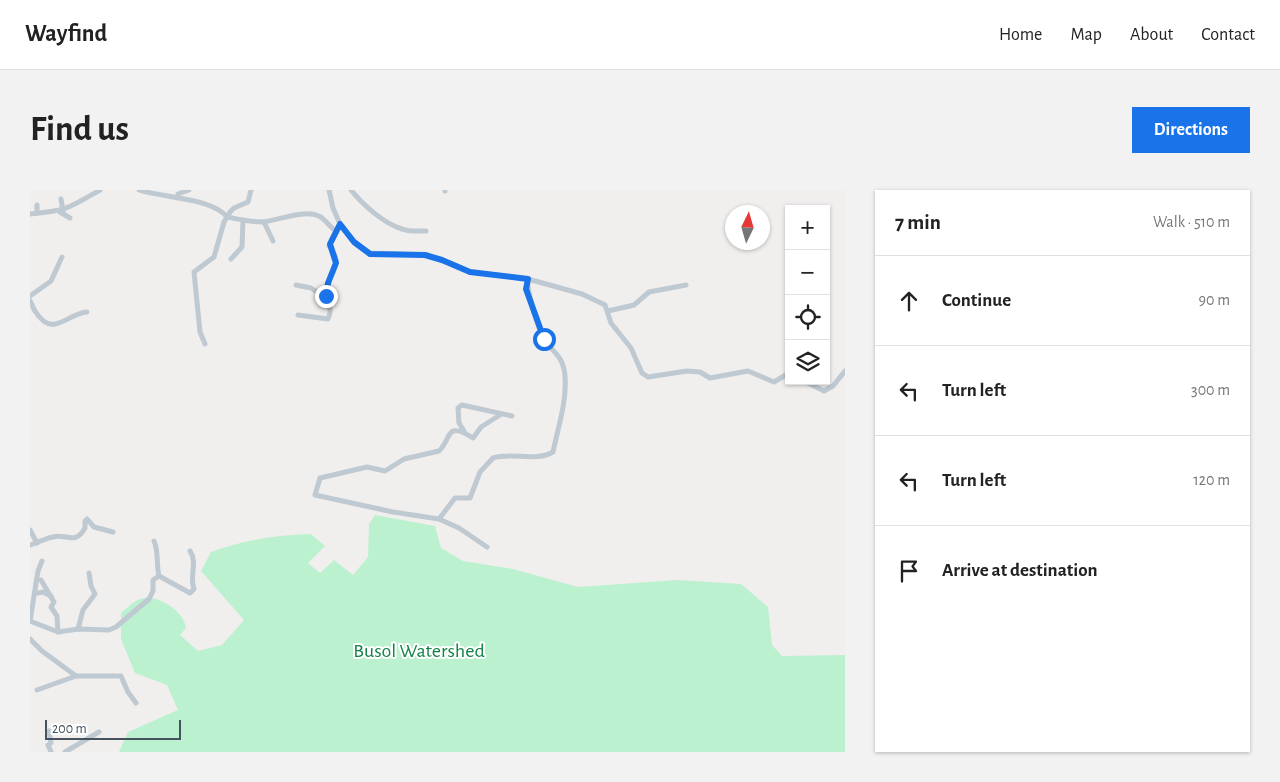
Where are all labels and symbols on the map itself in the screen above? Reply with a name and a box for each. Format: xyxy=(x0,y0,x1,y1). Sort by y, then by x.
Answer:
north arrow xyxy=(725,205,770,250)
route end xyxy=(315,285,338,308)
route start xyxy=(533,328,556,351)
park label: Busol Watershed xyxy=(353,641,485,661)
scale bar xyxy=(45,717,181,740)

